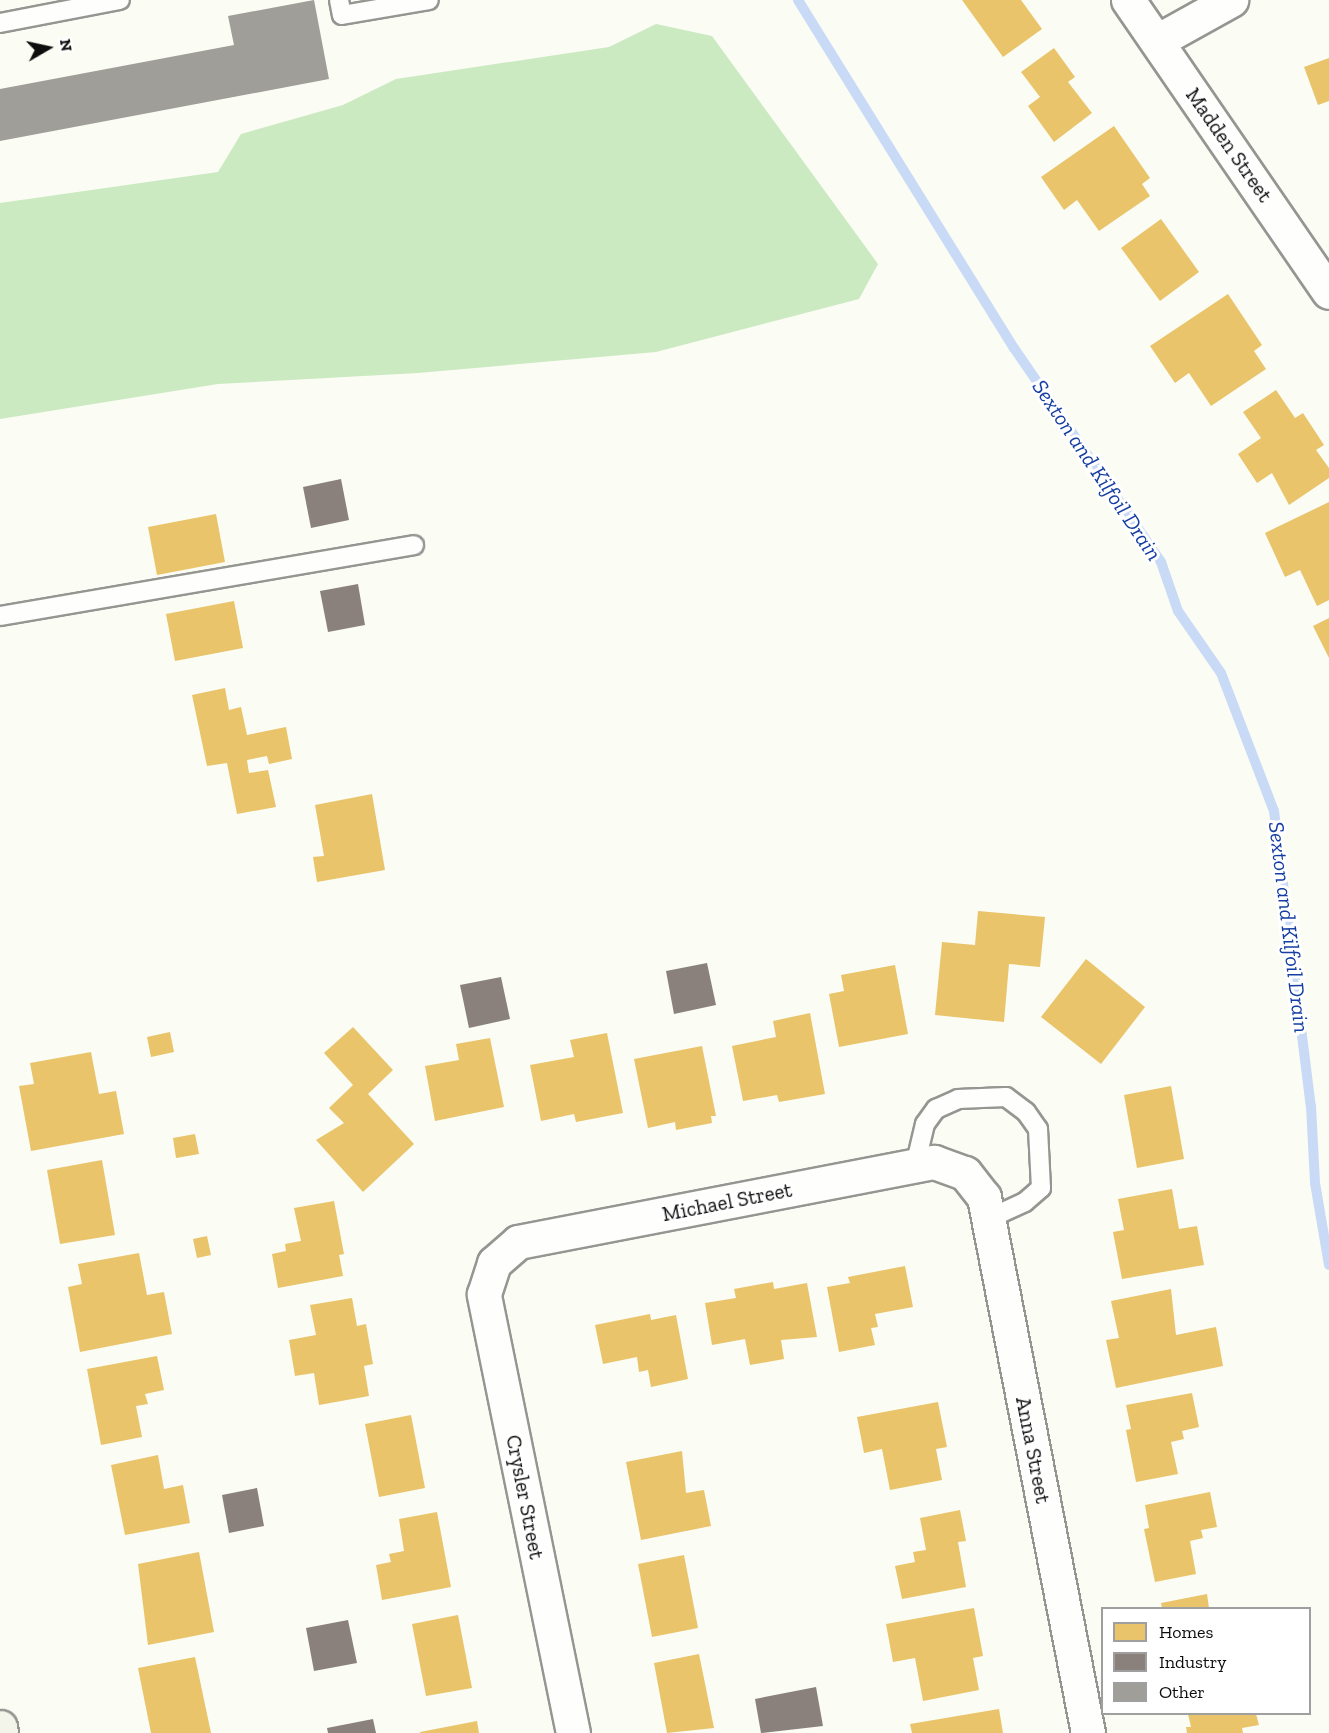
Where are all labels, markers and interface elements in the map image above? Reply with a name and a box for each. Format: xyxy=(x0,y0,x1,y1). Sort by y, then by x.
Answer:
north arrow xyxy=(18,18,78,78)
text: N xyxy=(56,38,77,53)
street label: Madden Street xyxy=(1180,83,1278,207)
water label: Sexton and Kilfoil Drain xyxy=(1027,374,1167,566)
water label: Sexton and Kilfoil Drain xyxy=(1263,820,1315,1034)
street label: Michael Street xyxy=(660,1177,794,1227)
street label: Anna Street xyxy=(1010,1395,1056,1505)
street label: Crysler Street xyxy=(501,1433,549,1561)
legend xyxy=(1101,1607,1311,1715)
text: Homes xyxy=(1159,1621,1213,1643)
text: Industry xyxy=(1159,1651,1226,1673)
text: Other xyxy=(1159,1681,1205,1703)

